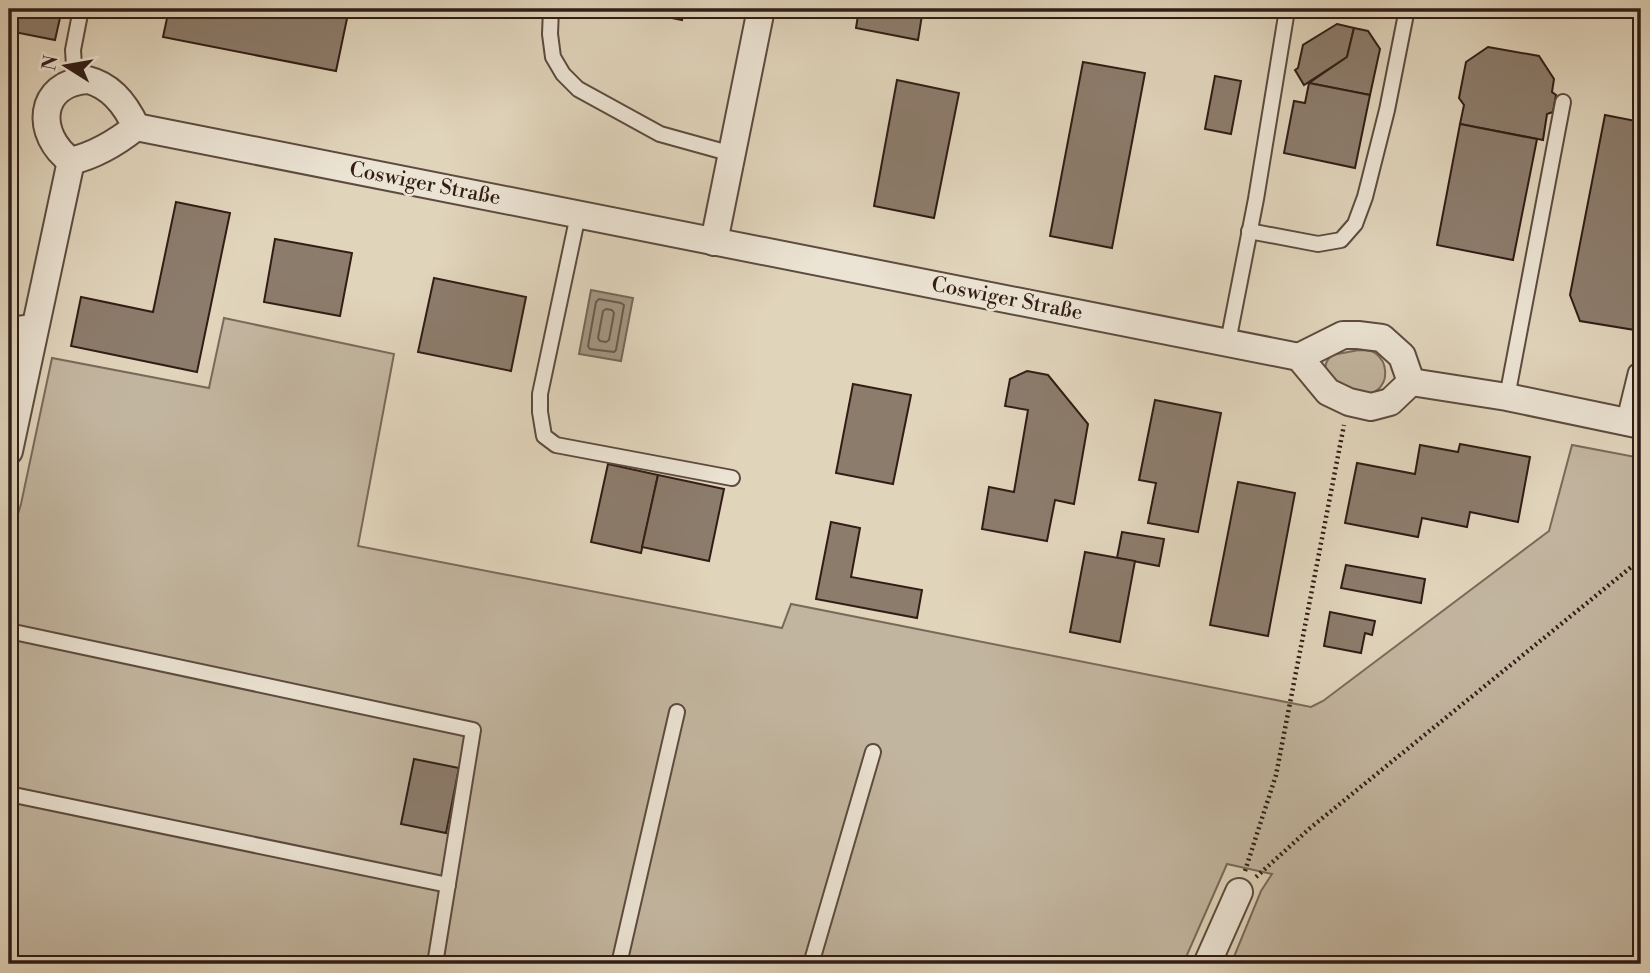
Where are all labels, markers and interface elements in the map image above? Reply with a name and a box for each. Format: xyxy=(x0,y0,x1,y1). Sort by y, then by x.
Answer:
north arrow xyxy=(32,32,102,102)
text: N xyxy=(37,53,64,73)
street label: Coswiger Straße xyxy=(347,157,503,211)
street label: Coswiger Straße xyxy=(929,272,1085,326)

